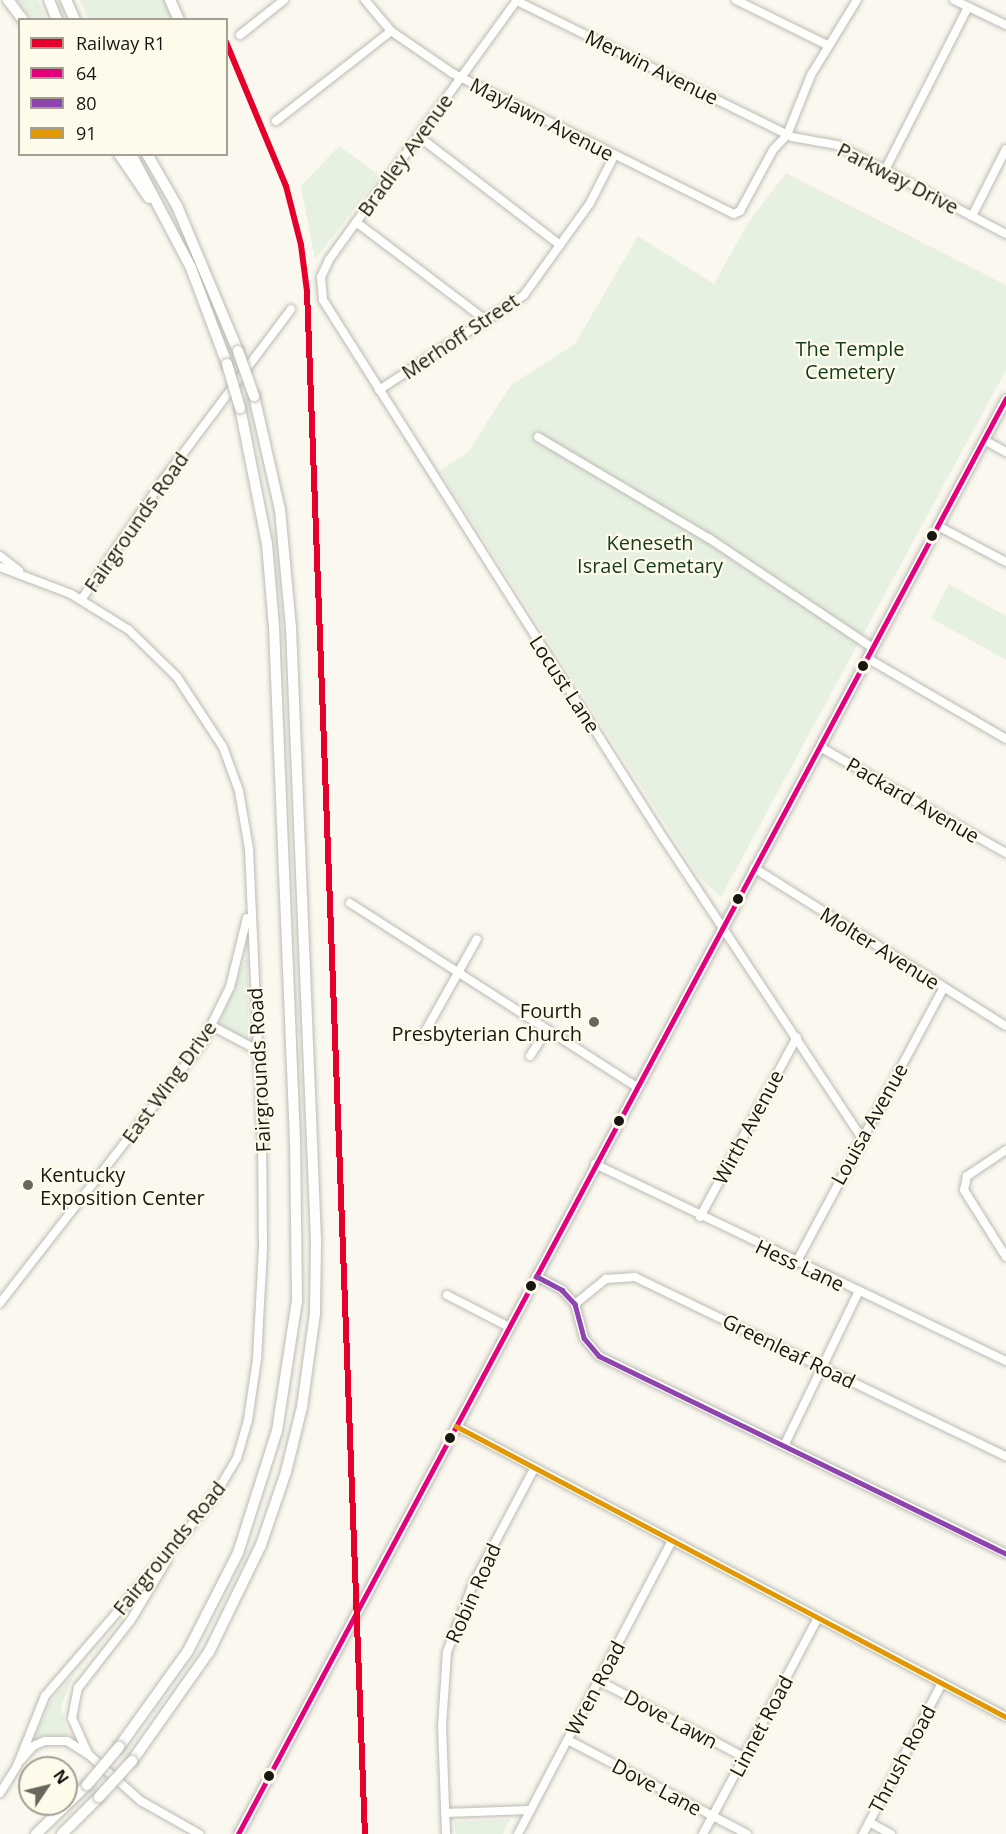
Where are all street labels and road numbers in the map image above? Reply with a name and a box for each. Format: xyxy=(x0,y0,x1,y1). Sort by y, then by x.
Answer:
street label: Merwin Avenue xyxy=(582,24,722,110)
street label: Maylawn Avenue xyxy=(466,72,618,166)
street label: Bradley Avenue xyxy=(353,89,457,221)
street label: Parkway Drive xyxy=(833,137,963,219)
street label: Merhoff Street xyxy=(397,288,523,384)
street label: Fairgrounds Road xyxy=(79,448,193,596)
street label: Locust Lane xyxy=(525,631,605,737)
street label: Packard Avenue xyxy=(842,752,984,848)
street label: Molter Avenue xyxy=(816,902,944,994)
street label: Fairgrounds Road xyxy=(243,987,275,1153)
street label: East Wing Drive xyxy=(117,1016,221,1148)
street label: Louisa Avenue xyxy=(826,1059,912,1189)
street label: Wirth Avenue xyxy=(708,1066,788,1188)
street label: Hess Lane xyxy=(752,1234,848,1296)
street label: Greenleaf Road xyxy=(719,1309,859,1393)
street label: Fairgrounds Road xyxy=(108,1476,230,1620)
street label: Robin Road xyxy=(440,1539,506,1647)
street label: Wren Road xyxy=(560,1637,630,1739)
street label: Linnet Road xyxy=(724,1671,798,1781)
street label: Dove Lawn xyxy=(620,1684,722,1754)
street label: Thrush Road xyxy=(864,1701,940,1817)
street label: Dove Lane xyxy=(608,1753,706,1821)

